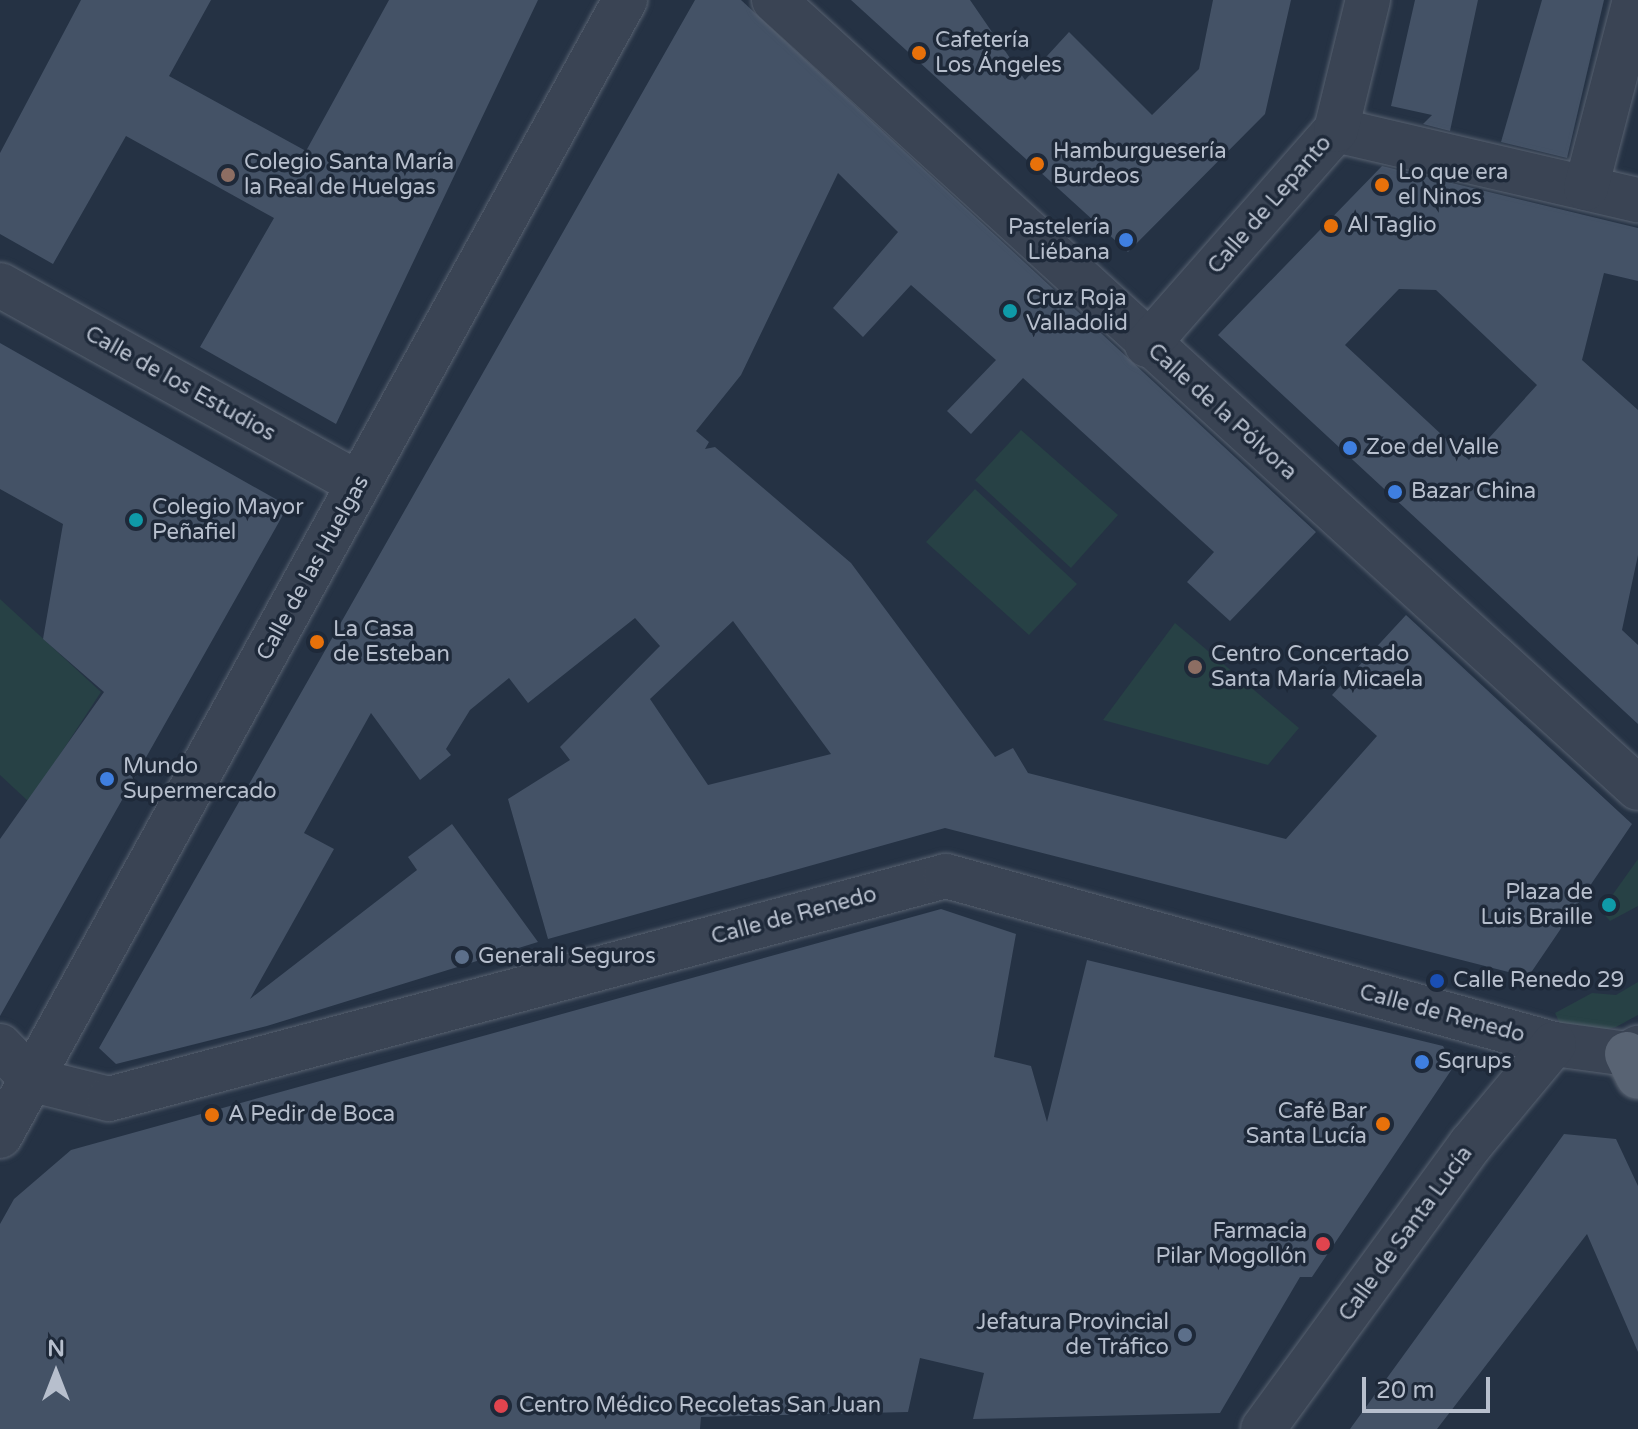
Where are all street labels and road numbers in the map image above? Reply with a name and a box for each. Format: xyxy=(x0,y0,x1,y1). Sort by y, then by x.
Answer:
street label: Calle de Lepanto xyxy=(1203,130,1337,280)
street label: Calle de los Estudios xyxy=(80,321,280,447)
street label: Calle de la Pólvora xyxy=(1142,338,1302,486)
street label: Calle de las Huelgas xyxy=(251,471,375,665)
street label: Calle de Renedo xyxy=(708,881,880,951)
street label: Calle de Renedo xyxy=(1356,979,1528,1049)
street label: Calle de Santa Lucía xyxy=(1334,1141,1478,1327)

